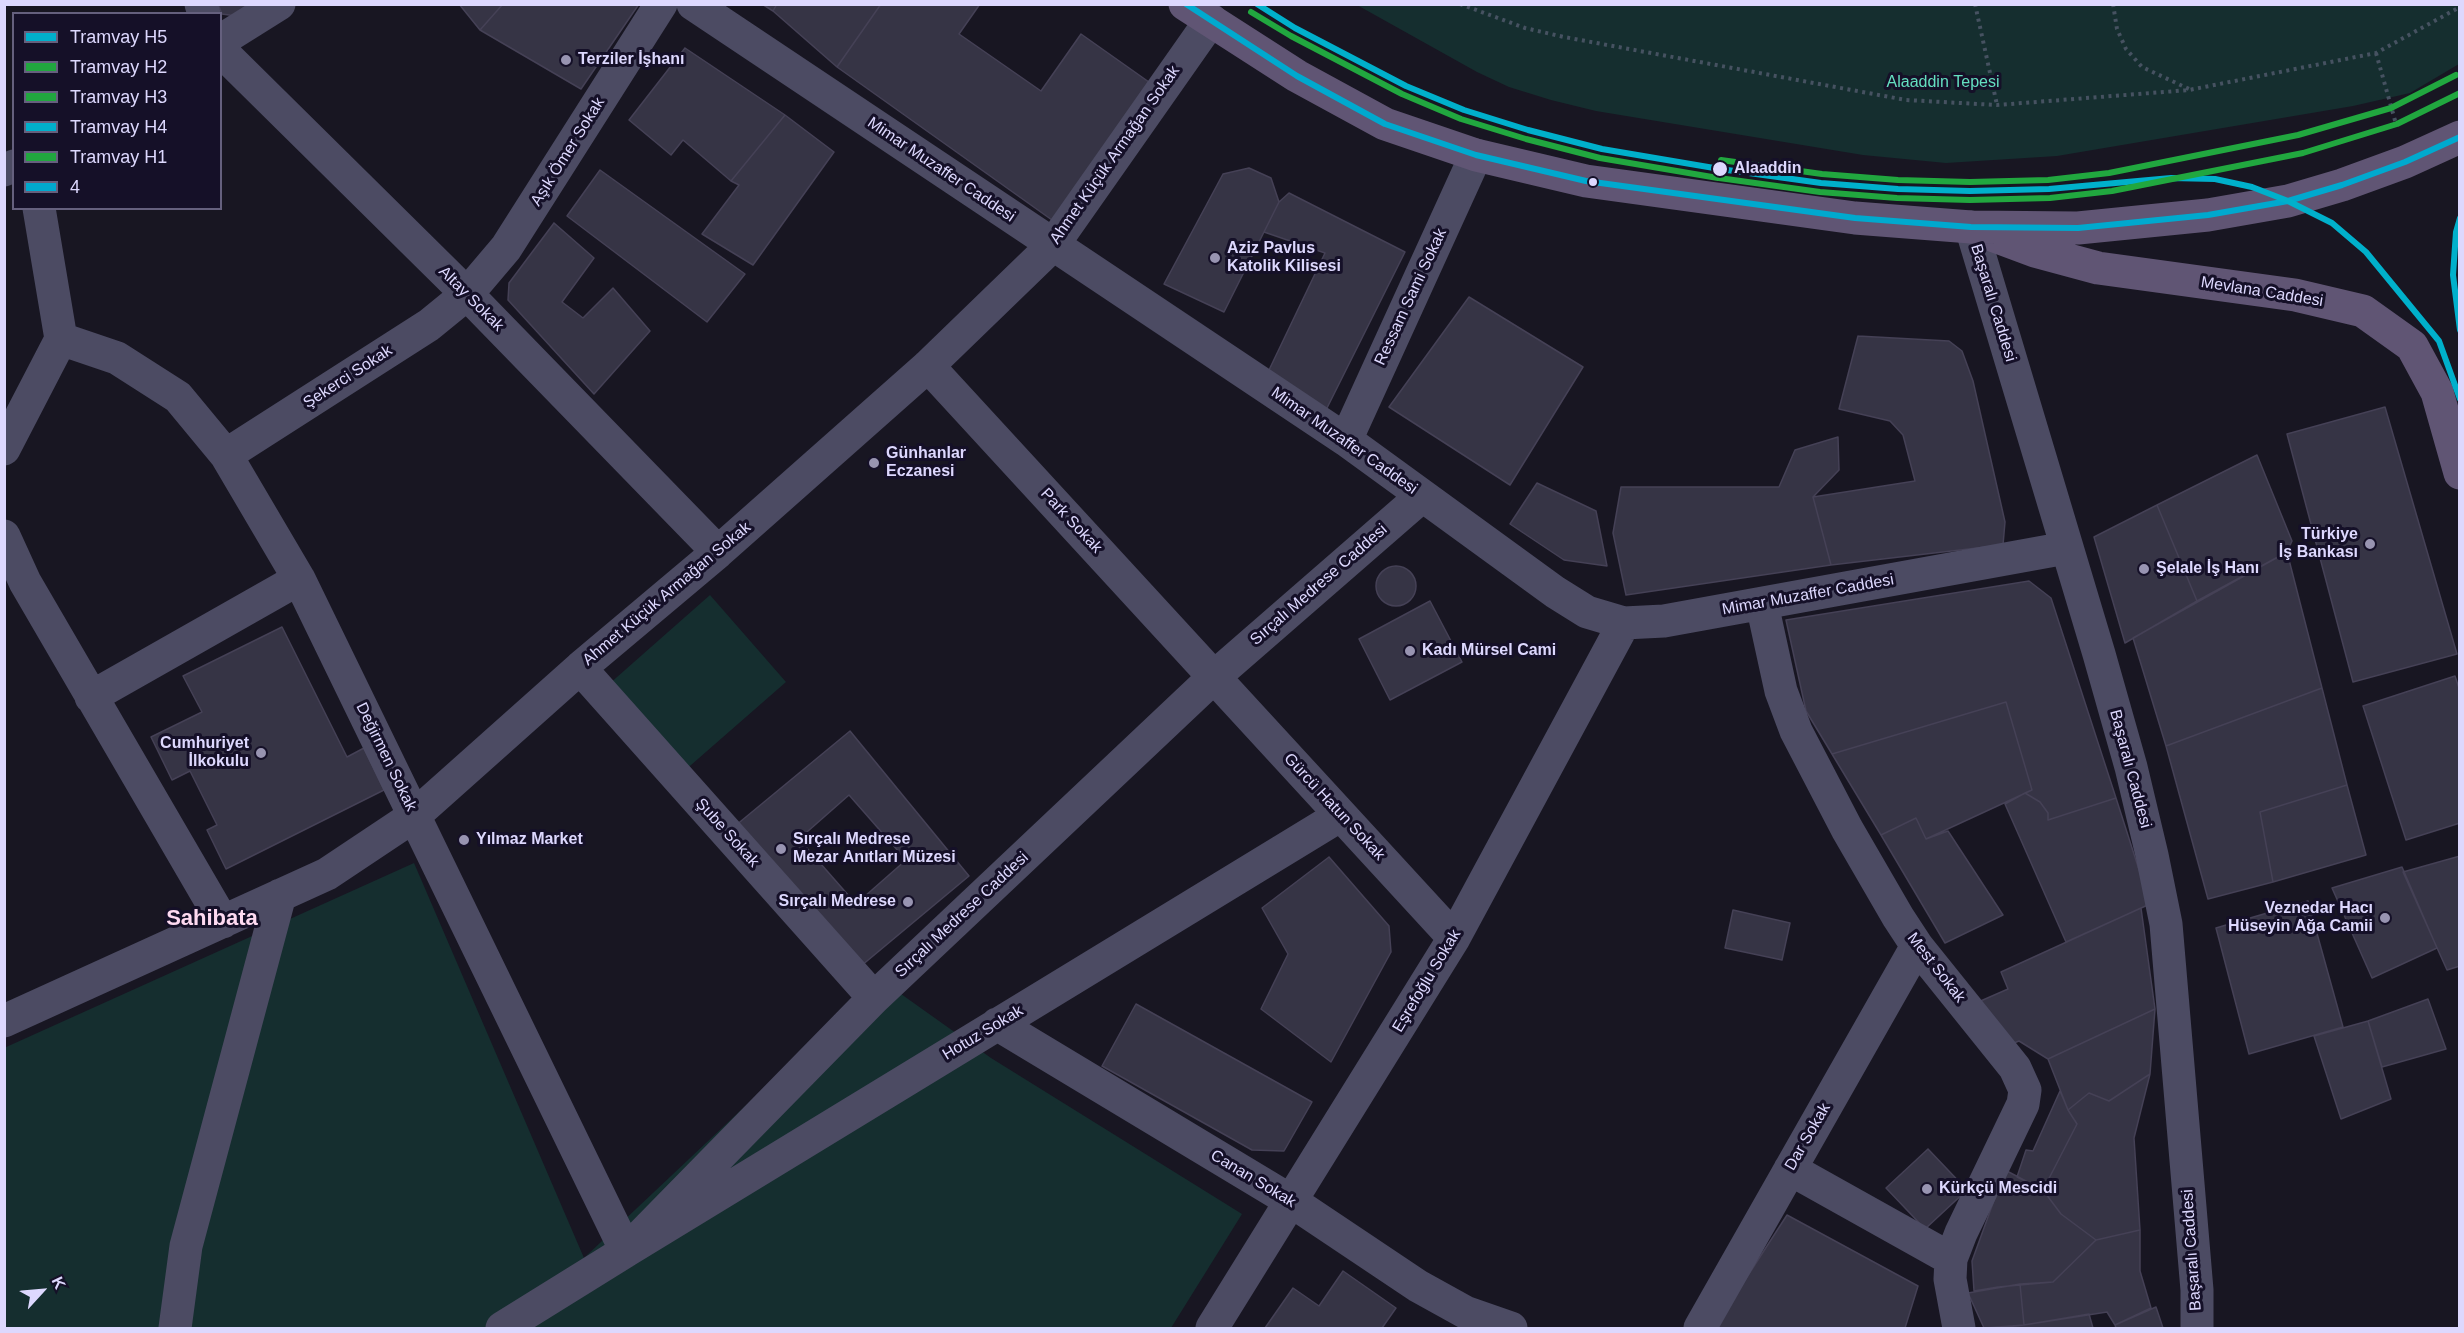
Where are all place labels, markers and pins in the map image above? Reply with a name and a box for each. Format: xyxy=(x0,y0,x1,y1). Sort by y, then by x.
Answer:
place label: Terziler İşhanı xyxy=(578,50,684,70)
marker: Terziler İşhanı xyxy=(559,53,573,67)
place label: Alaaddin xyxy=(1734,159,1802,179)
marker: Alaaddin xyxy=(1711,160,1729,178)
unlabelled marker xyxy=(1587,176,1599,188)
place label: Aziz Pavlus Katolik Kilisesi xyxy=(1227,239,1341,277)
marker: Aziz Pavlus Katolik Kilisesi xyxy=(1208,251,1222,265)
place label: Günhanlar Eczanesi xyxy=(886,444,966,482)
marker: Günhanlar Eczanesi xyxy=(867,456,881,470)
place label: Türkiye İş Bankası xyxy=(2279,525,2358,563)
marker: Türkiye İş Bankası xyxy=(2363,537,2377,551)
place label: Şelale İş Hanı xyxy=(2156,559,2259,579)
marker: Şelale İş Hanı xyxy=(2137,562,2151,576)
place label: Kadı Mürsel Cami xyxy=(1422,641,1556,661)
marker: Kadı Mürsel Cami xyxy=(1403,644,1417,658)
place label: Cumhuriyet İlkokulu xyxy=(160,734,249,772)
marker: Cumhuriyet İlkokulu xyxy=(254,746,268,760)
place label: Yılmaz Market xyxy=(476,830,583,850)
place label: Sırçalı Medrese Mezar Anıtları Müzesi xyxy=(793,830,956,868)
marker: Yılmaz Market xyxy=(457,833,471,847)
marker: Sırçalı Medrese Mezar Anıtları Müzesi xyxy=(774,842,788,856)
place label: Sırçalı Medrese xyxy=(779,892,896,912)
marker: Sırçalı Medrese xyxy=(901,895,915,909)
place label: Veznedar Hacı Hüseyin Ağa Camii xyxy=(2228,899,2373,937)
marker: Veznedar Hacı Hüseyin Ağa Camii xyxy=(2378,911,2392,925)
place label: Kürkçü Mescidi xyxy=(1939,1179,2057,1199)
marker: Kürkçü Mescidi xyxy=(1920,1182,1934,1196)

